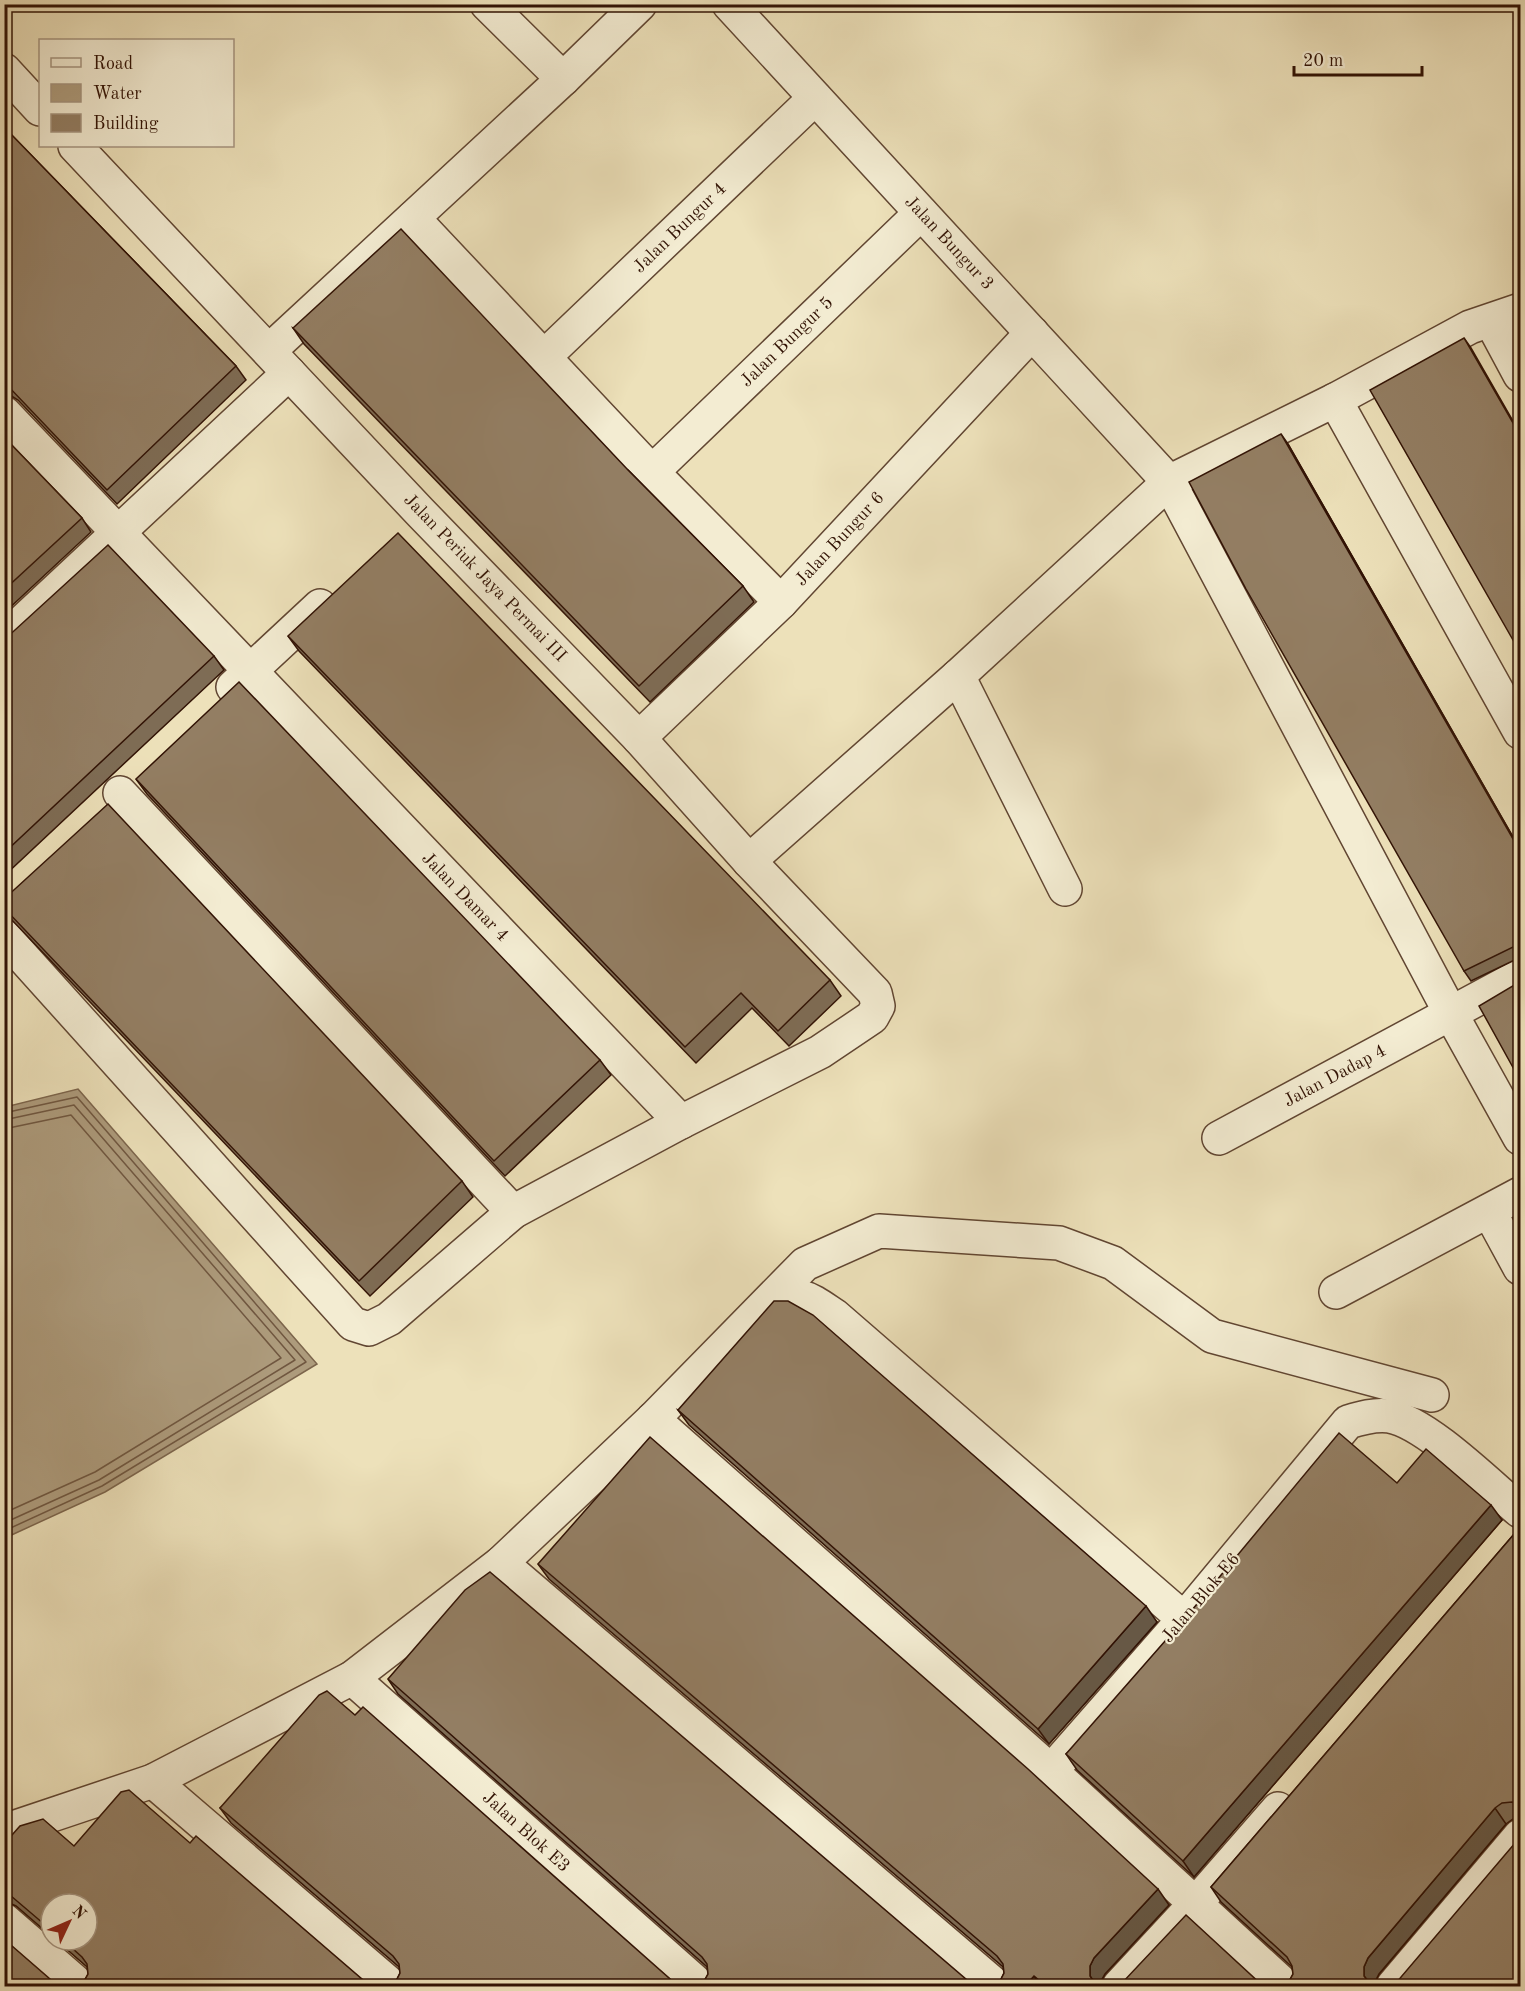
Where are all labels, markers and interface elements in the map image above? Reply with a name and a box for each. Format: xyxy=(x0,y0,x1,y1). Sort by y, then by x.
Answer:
legend xyxy=(39,39,234,147)
scale bar xyxy=(1294,39,1422,77)
text: 20 m xyxy=(1303,52,1343,70)
text: Road xyxy=(93,55,133,73)
text: Water xyxy=(93,85,142,103)
text: Building xyxy=(93,115,159,133)
street label: Jalan Bungur 4 xyxy=(630,179,730,277)
street label: Jalan Bungur 3 xyxy=(901,193,997,293)
street label: Jalan Bungur 5 xyxy=(737,293,837,391)
street label: Jalan Bungur 6 xyxy=(792,489,888,589)
street label: Jalan Periuk Jaya Permai III xyxy=(400,491,570,665)
street label: Jalan Damar 4 xyxy=(418,849,512,945)
street label: Jalan Dadap 4 xyxy=(1281,1041,1389,1111)
street label: Jalan Blok E6 xyxy=(1159,1550,1243,1646)
street label: Jalan Blok E3 xyxy=(479,1788,573,1876)
north arrow xyxy=(39,1892,99,1952)
text: N xyxy=(68,1903,89,1923)

